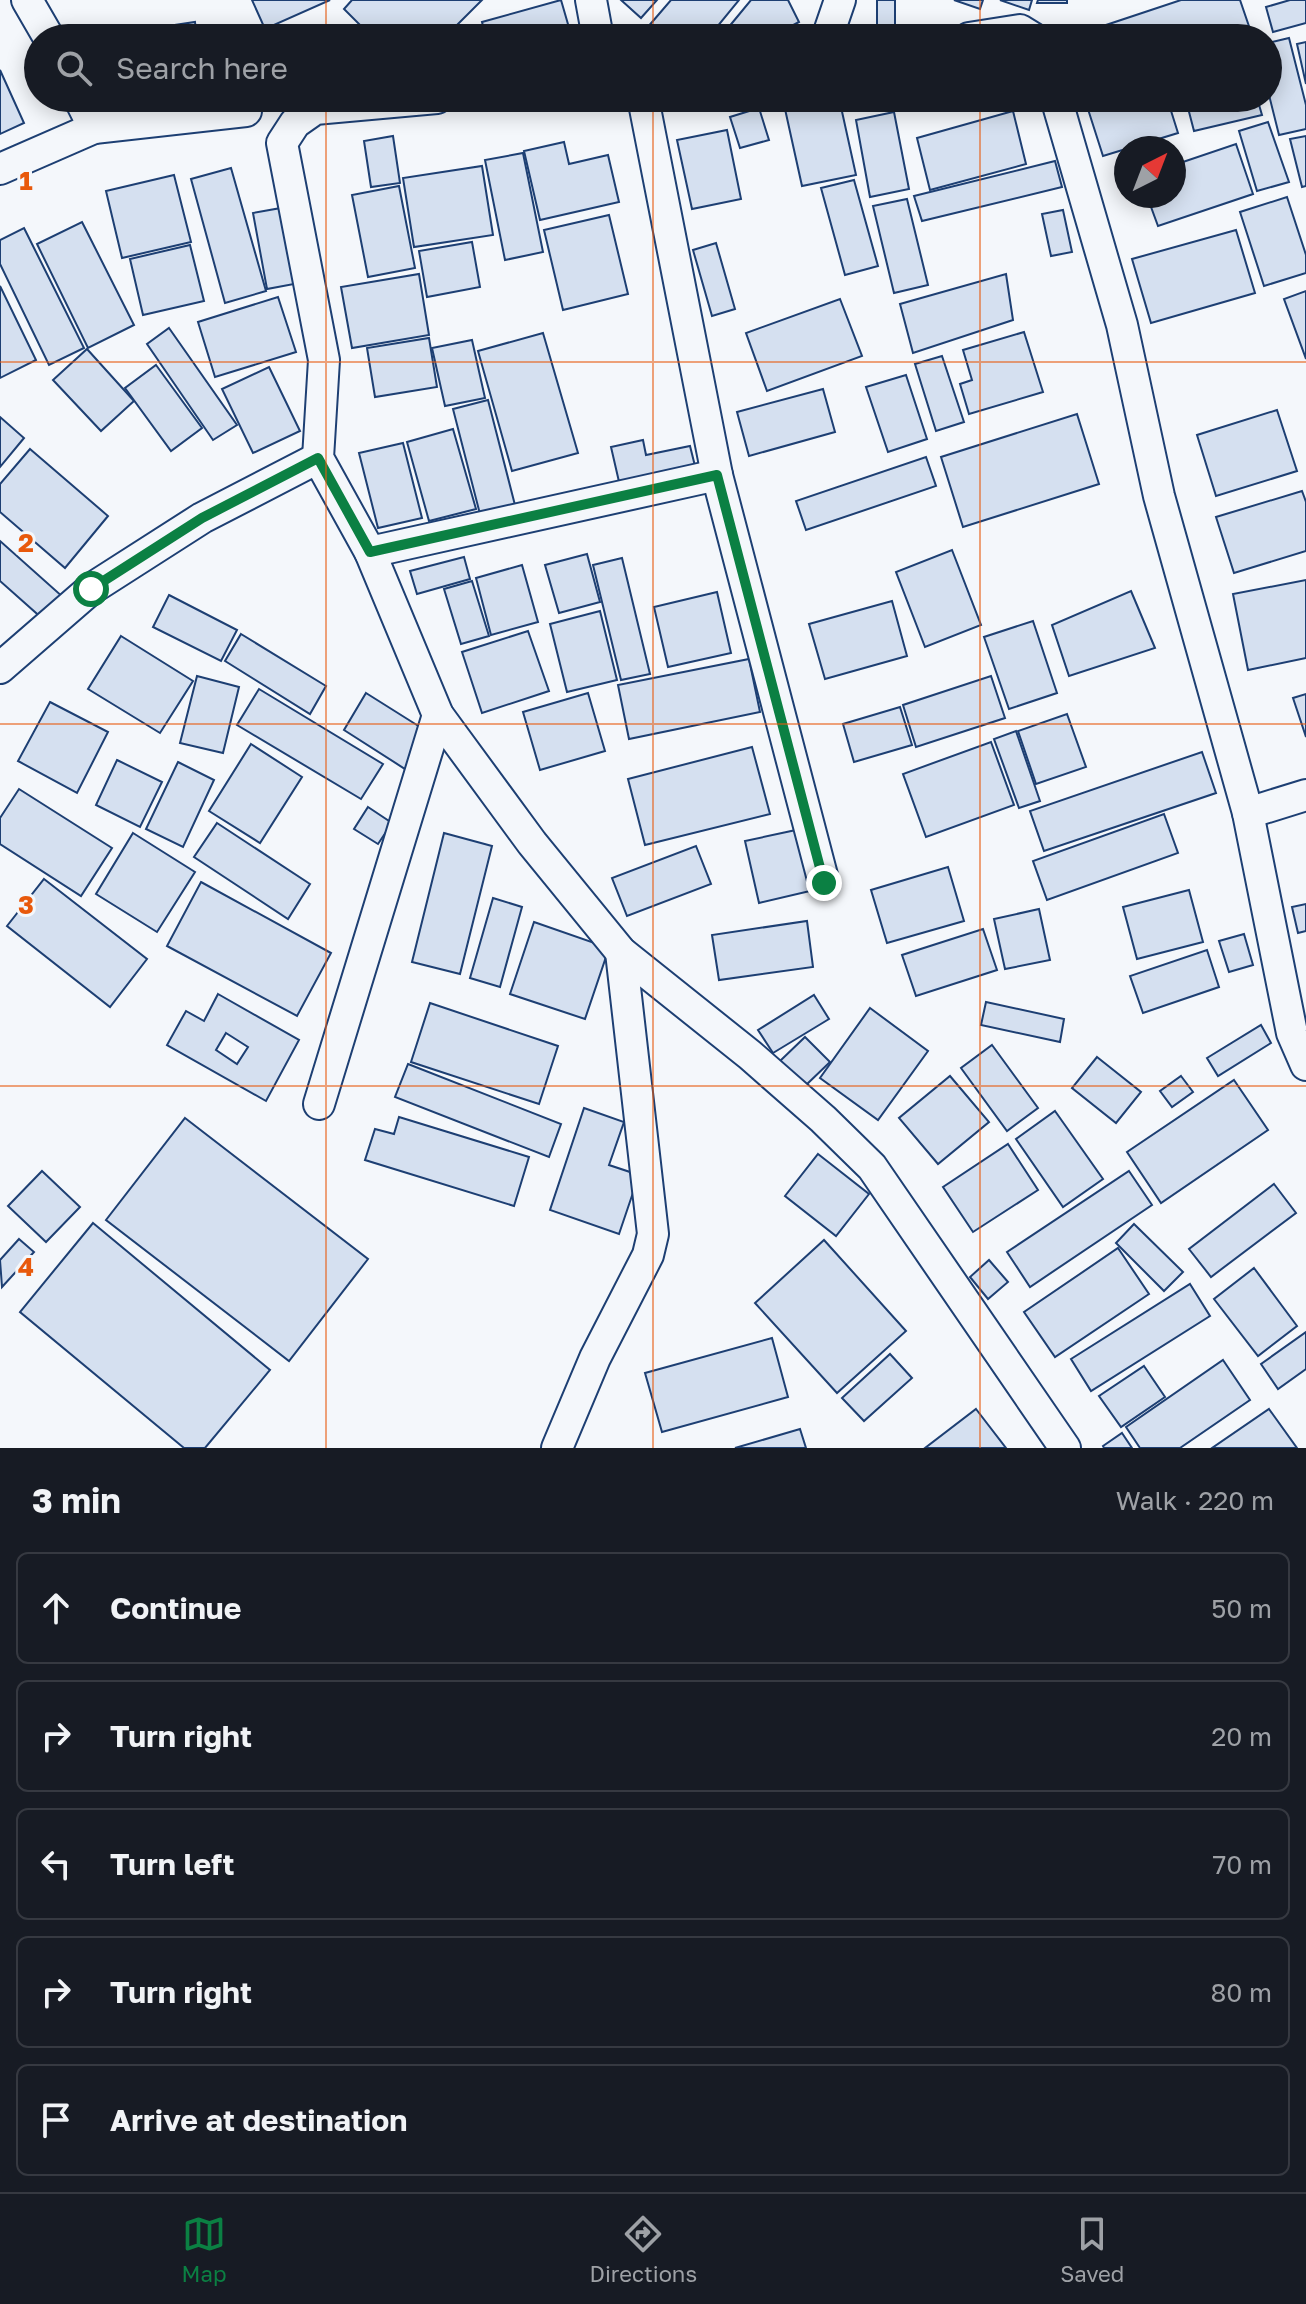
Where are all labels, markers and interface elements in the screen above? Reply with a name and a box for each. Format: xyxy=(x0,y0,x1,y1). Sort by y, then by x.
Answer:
search box xyxy=(24,24,1282,112)
icon: search xyxy=(52,46,96,90)
text: Search here xyxy=(116,50,288,86)
north arrow xyxy=(1114,136,1186,208)
text: 1 xyxy=(19,165,33,196)
text: 2 xyxy=(18,527,34,558)
route start xyxy=(73,571,109,607)
route end xyxy=(806,865,842,901)
text: 3 xyxy=(18,889,34,920)
text: 4 xyxy=(18,1251,34,1282)
text: 3 min xyxy=(32,1480,121,1520)
text: Walk · 220 m xyxy=(1116,1485,1274,1516)
icon: ahead xyxy=(34,1586,78,1630)
text: Continue xyxy=(110,1590,241,1626)
text: 50 m xyxy=(1211,1593,1272,1624)
icon: right xyxy=(34,1714,78,1758)
text: Turn right xyxy=(110,1718,252,1754)
text: 20 m xyxy=(1211,1721,1272,1752)
icon: left xyxy=(34,1842,78,1886)
text: Turn left xyxy=(110,1846,235,1882)
text: 70 m xyxy=(1213,1849,1272,1880)
icon: right xyxy=(34,1970,78,2014)
text: Turn right xyxy=(110,1974,252,2010)
text: 80 m xyxy=(1211,1977,1272,2008)
icon: arrive xyxy=(34,2098,78,2142)
text: Arrive at destination xyxy=(110,2102,407,2138)
tab: Map xyxy=(182,2212,226,2287)
tab: Directions xyxy=(590,2212,697,2287)
tab: Saved xyxy=(1060,2212,1124,2287)

